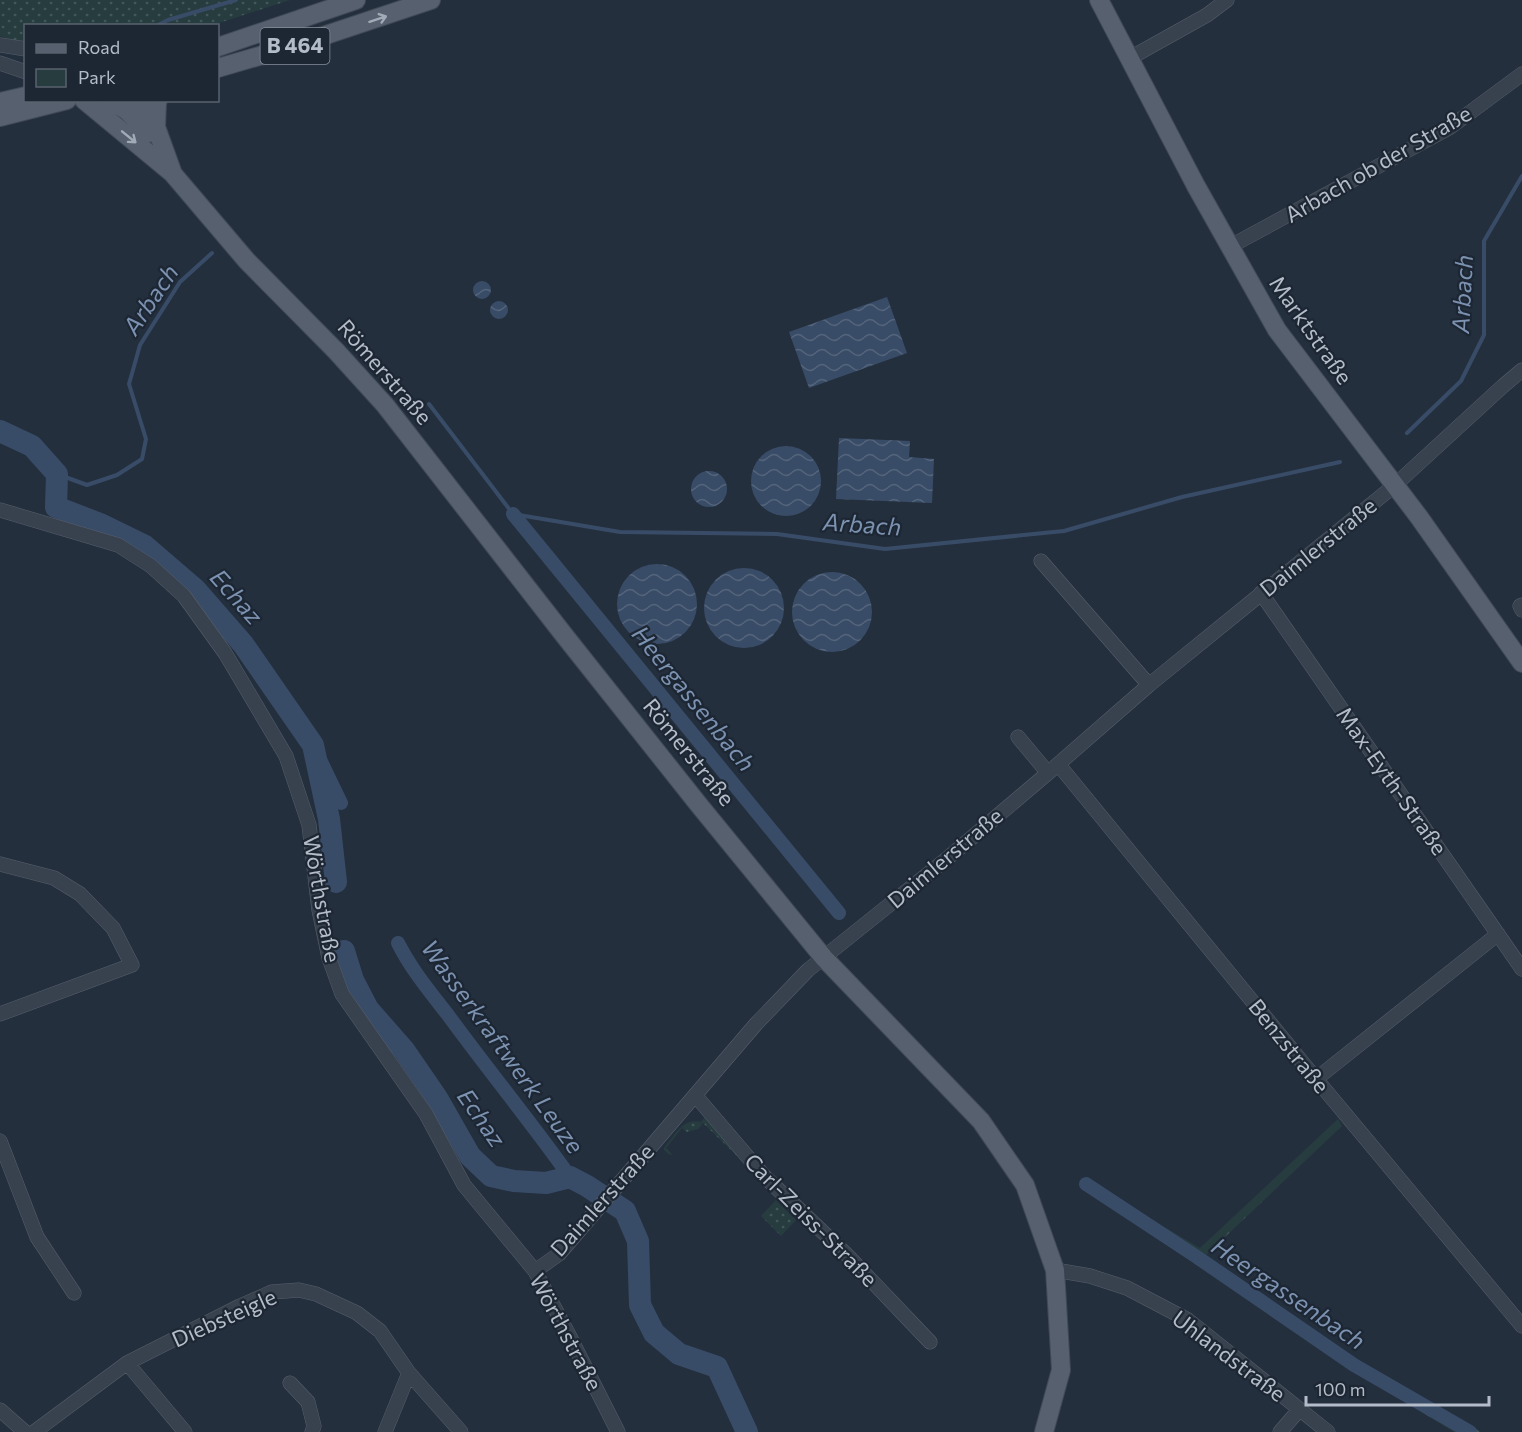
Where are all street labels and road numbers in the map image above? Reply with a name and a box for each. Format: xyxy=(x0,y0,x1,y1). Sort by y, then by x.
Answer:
road number: B 464 xyxy=(260,28,330,64)
street label: Arbach ob der Straße xyxy=(1280,99,1476,228)
street label: Marktstraße xyxy=(1264,270,1359,389)
street label: Römerstraße xyxy=(332,314,438,430)
street label: Daimlerstraße xyxy=(1254,491,1381,602)
street label: Römerstraße xyxy=(638,693,741,811)
street label: Max-Eyth-Straße xyxy=(1331,701,1454,860)
street label: Daimlerstraße xyxy=(882,802,1008,914)
street label: Wörthstraße xyxy=(298,833,347,965)
street label: Benzstraße xyxy=(1243,993,1336,1098)
street label: Daimlerstraße xyxy=(544,1138,659,1262)
street label: Carl-Zeiss-Straße xyxy=(739,1147,884,1292)
street label: Wörthstraße xyxy=(524,1269,609,1395)
street label: Diebsteigle xyxy=(167,1283,280,1353)
street label: Uhlandstraße xyxy=(1167,1304,1291,1407)

